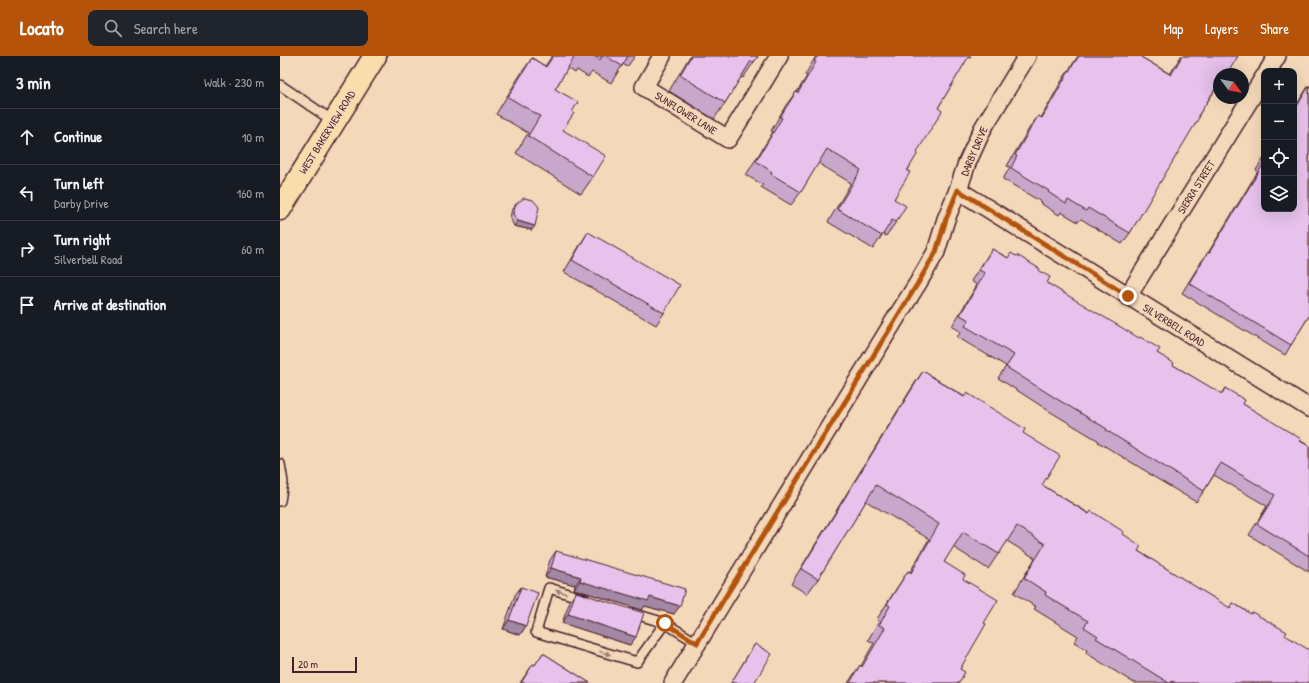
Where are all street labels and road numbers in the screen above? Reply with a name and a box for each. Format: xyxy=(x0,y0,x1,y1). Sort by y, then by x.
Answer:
street label: WEST BAKERVIEW ROAD xyxy=(296,87,359,176)
street label: SUNFLOWER LANE xyxy=(652,88,720,138)
street label: DARBY DRIVE xyxy=(957,124,991,178)
street label: SIERRA STREET xyxy=(1174,157,1218,216)
street label: SILVERBELL ROAD xyxy=(1140,300,1208,350)

